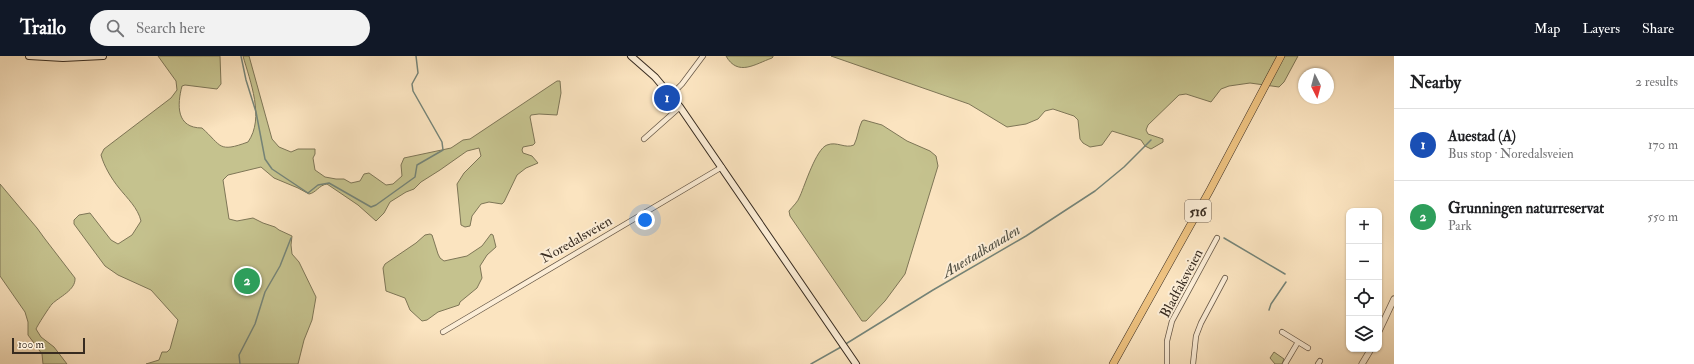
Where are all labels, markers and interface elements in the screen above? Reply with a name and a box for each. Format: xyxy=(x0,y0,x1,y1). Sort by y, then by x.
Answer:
search box xyxy=(90,10,370,46)
text: Trailo xyxy=(20,16,66,40)
icon: search xyxy=(104,17,126,39)
text: Search here xyxy=(136,19,205,38)
text: Map xyxy=(1534,20,1560,37)
text: Layers xyxy=(1582,20,1620,37)
text: Share xyxy=(1642,20,1674,37)
north arrow xyxy=(1298,68,1334,104)
text: Nearby xyxy=(1410,72,1461,93)
text: 2 results xyxy=(1635,74,1678,90)
pin: 1 xyxy=(654,83,680,113)
text: Auestad (A) xyxy=(1448,127,1516,146)
text: 1 xyxy=(1421,137,1425,153)
text: 170 m xyxy=(1648,137,1678,153)
text: Bus stop · Noredalsveien xyxy=(1448,146,1574,162)
text: Grunningen naturreservat xyxy=(1448,199,1604,218)
road number: 516 xyxy=(1185,200,1211,222)
map controls xyxy=(1346,208,1382,352)
button: + xyxy=(1346,208,1382,244)
text: 2 xyxy=(1420,209,1426,225)
text: 550 m xyxy=(1647,209,1678,225)
your location xyxy=(635,210,655,230)
street label: Noredalsveien xyxy=(538,212,615,267)
text: Park xyxy=(1448,218,1472,234)
water label: Auestadkanalen xyxy=(937,221,1024,283)
button: − xyxy=(1346,244,1382,280)
street label: Bladfaksveien xyxy=(1156,246,1207,321)
pin: 2 xyxy=(234,266,260,296)
button: locate xyxy=(1346,280,1382,316)
button: layers xyxy=(1346,316,1382,352)
scale bar xyxy=(12,336,85,355)
text: 100 m xyxy=(18,338,44,351)

